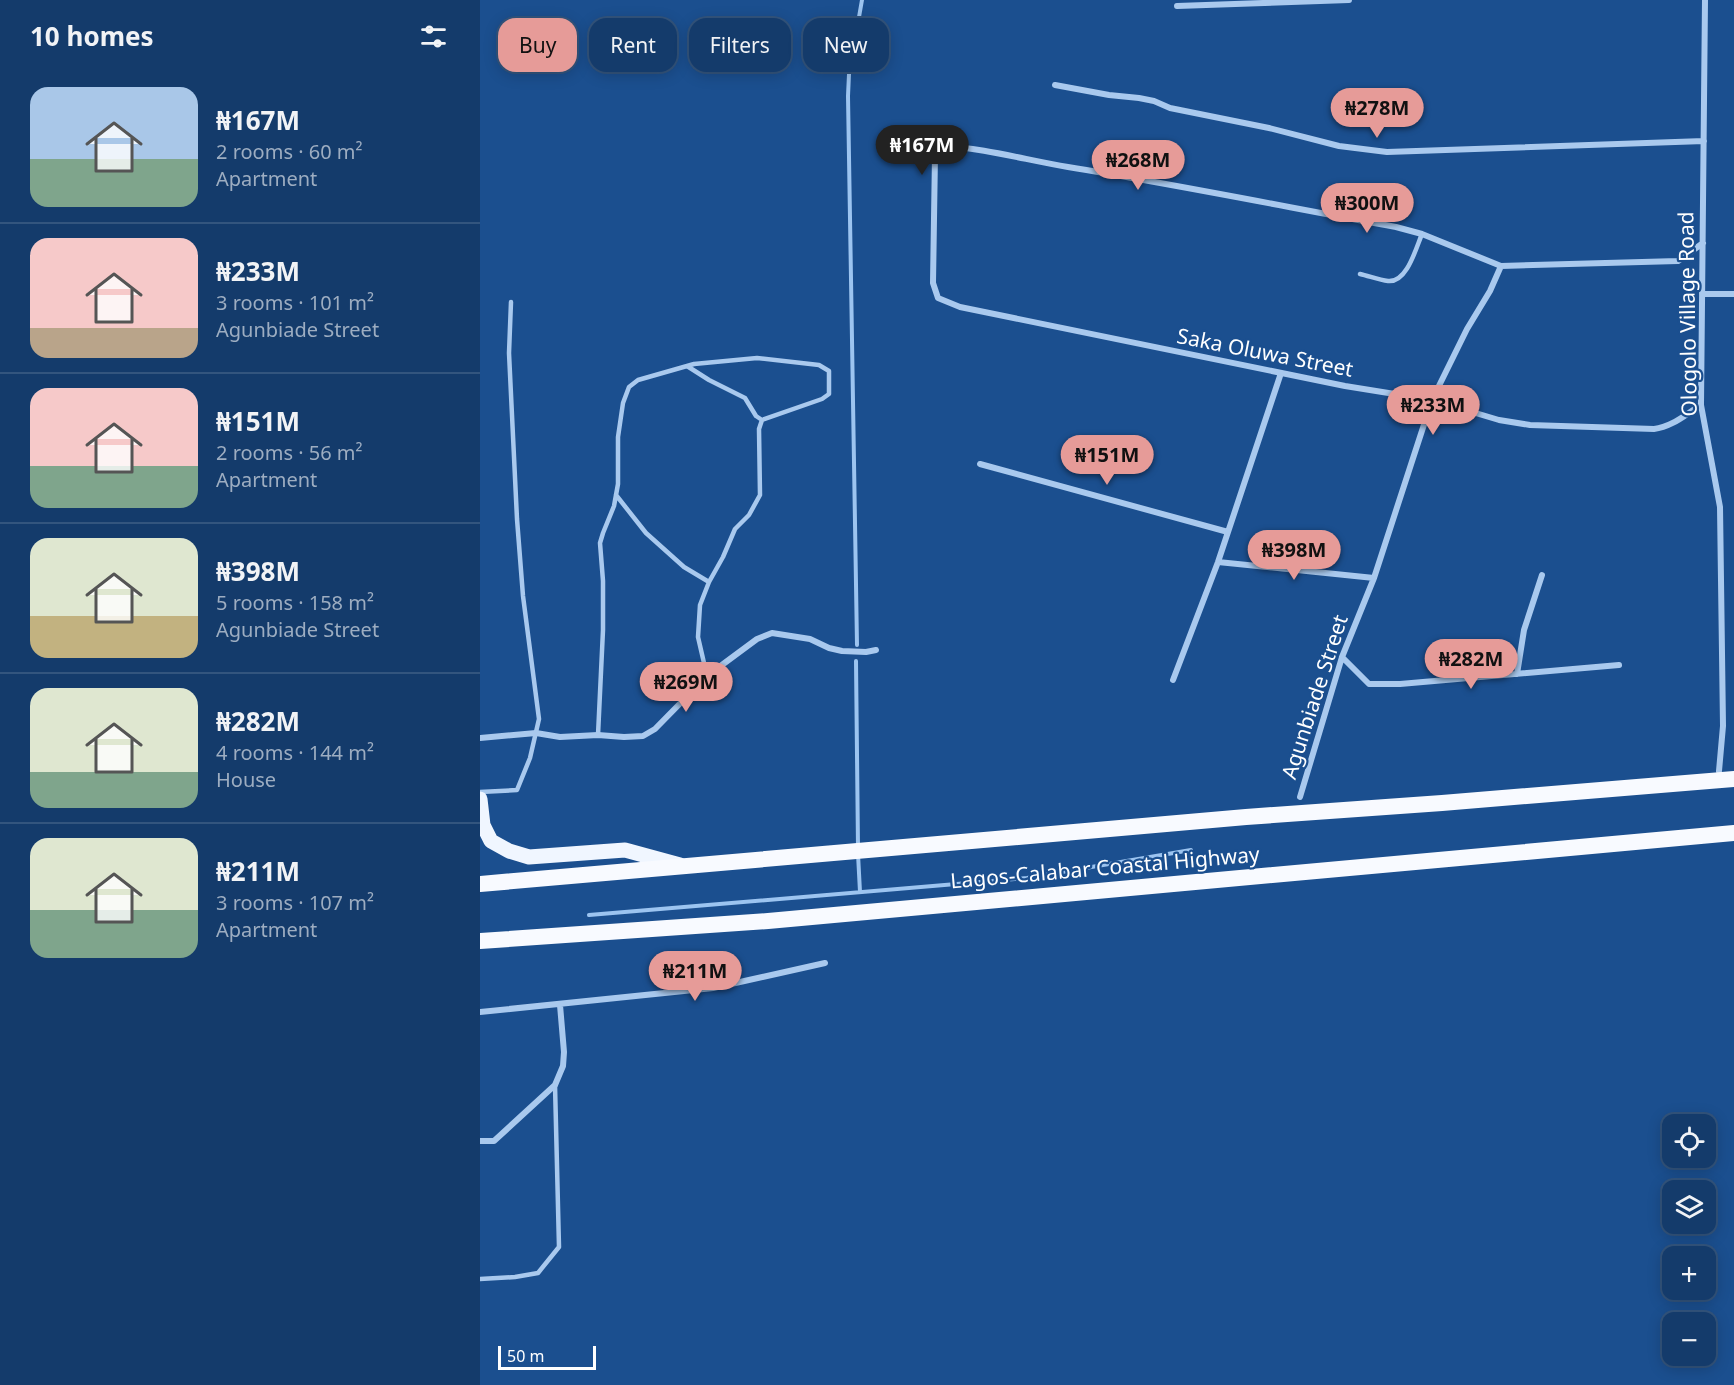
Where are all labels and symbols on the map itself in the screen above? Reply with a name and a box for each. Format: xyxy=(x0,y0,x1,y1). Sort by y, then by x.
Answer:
pin: ₦278M xyxy=(1335,88,1419,139)
pin: ₦167M xyxy=(880,125,964,176)
pin: ₦268M xyxy=(1096,140,1180,191)
pin: ₦300M xyxy=(1325,183,1409,234)
street label: Ologolo Village Road xyxy=(1671,211,1703,417)
street label: Saka Oluwa Street xyxy=(1175,321,1356,383)
pin: ₦233M xyxy=(1391,385,1475,436)
pin: ₦151M xyxy=(1065,435,1149,486)
pin: ₦398M xyxy=(1252,530,1336,581)
street label: Agunbiade Street xyxy=(1274,611,1354,782)
pin: ₦282M xyxy=(1429,639,1513,690)
pin: ₦269M xyxy=(644,662,728,713)
street label: Lagos-Calabar Coastal Highway xyxy=(949,840,1261,894)
pin: ₦211M xyxy=(653,951,737,1002)
scale bar xyxy=(498,1343,596,1370)

